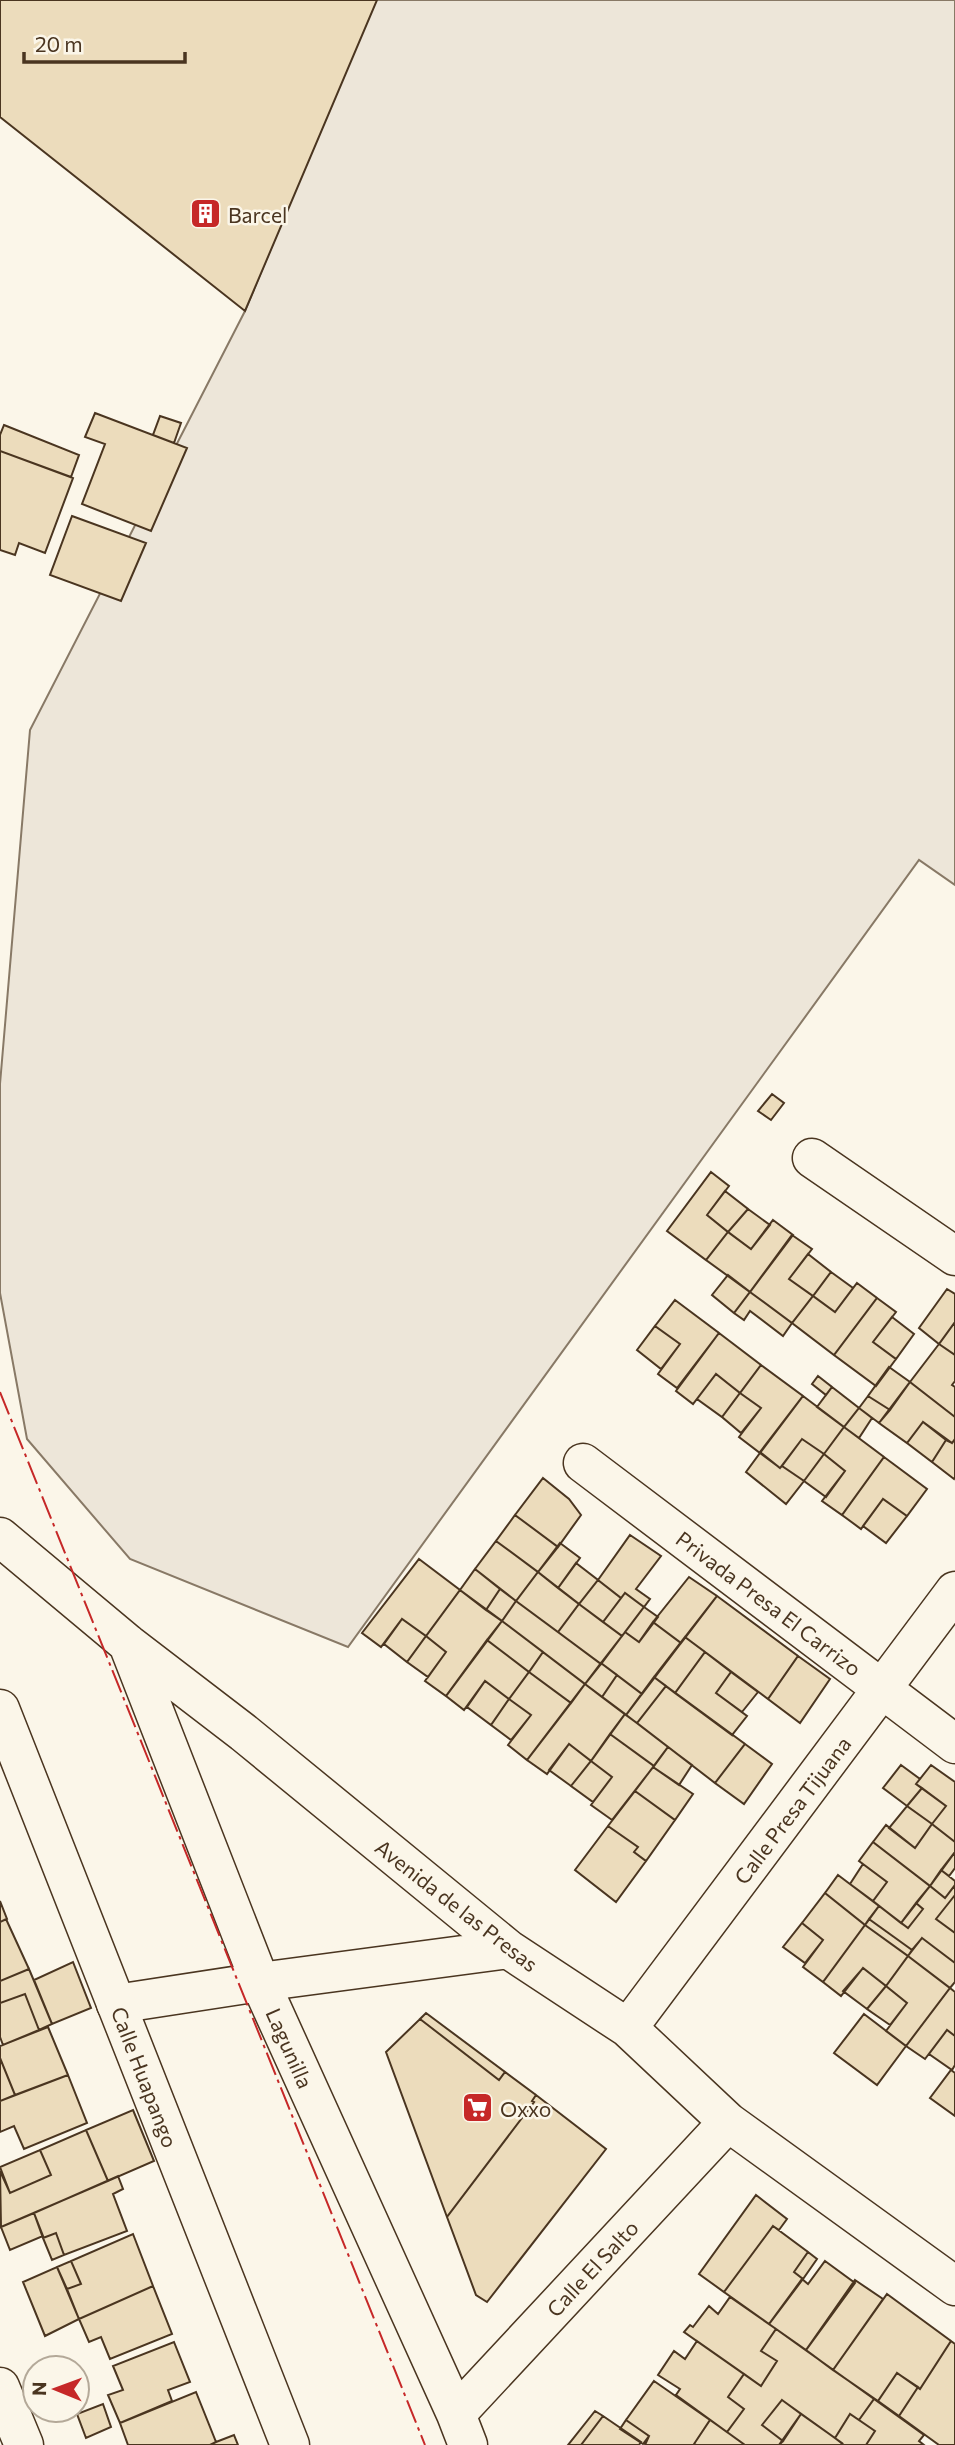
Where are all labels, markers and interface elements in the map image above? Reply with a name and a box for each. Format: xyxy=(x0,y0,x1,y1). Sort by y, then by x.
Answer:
scale bar xyxy=(24,21,186,65)
text: 20 m xyxy=(35,31,83,56)
building icon: Barcel xyxy=(188,197,222,231)
place label: Barcel xyxy=(228,202,287,227)
street label: Privada Presa El Carrizo xyxy=(672,1525,866,1681)
street label: Calle Presa Tijuana xyxy=(728,1731,856,1889)
street label: Avenida de las Presas xyxy=(371,1834,543,1976)
street label: Calle Huapango xyxy=(107,2003,183,2151)
street label: Lagunilla xyxy=(261,2004,319,2092)
supermarket icon: Oxxo xyxy=(460,2091,494,2125)
place label: Oxxo xyxy=(500,2096,551,2121)
street label: Calle El Salto xyxy=(541,2215,643,2321)
north arrow xyxy=(21,2354,91,2424)
text: N xyxy=(27,2381,50,2396)

